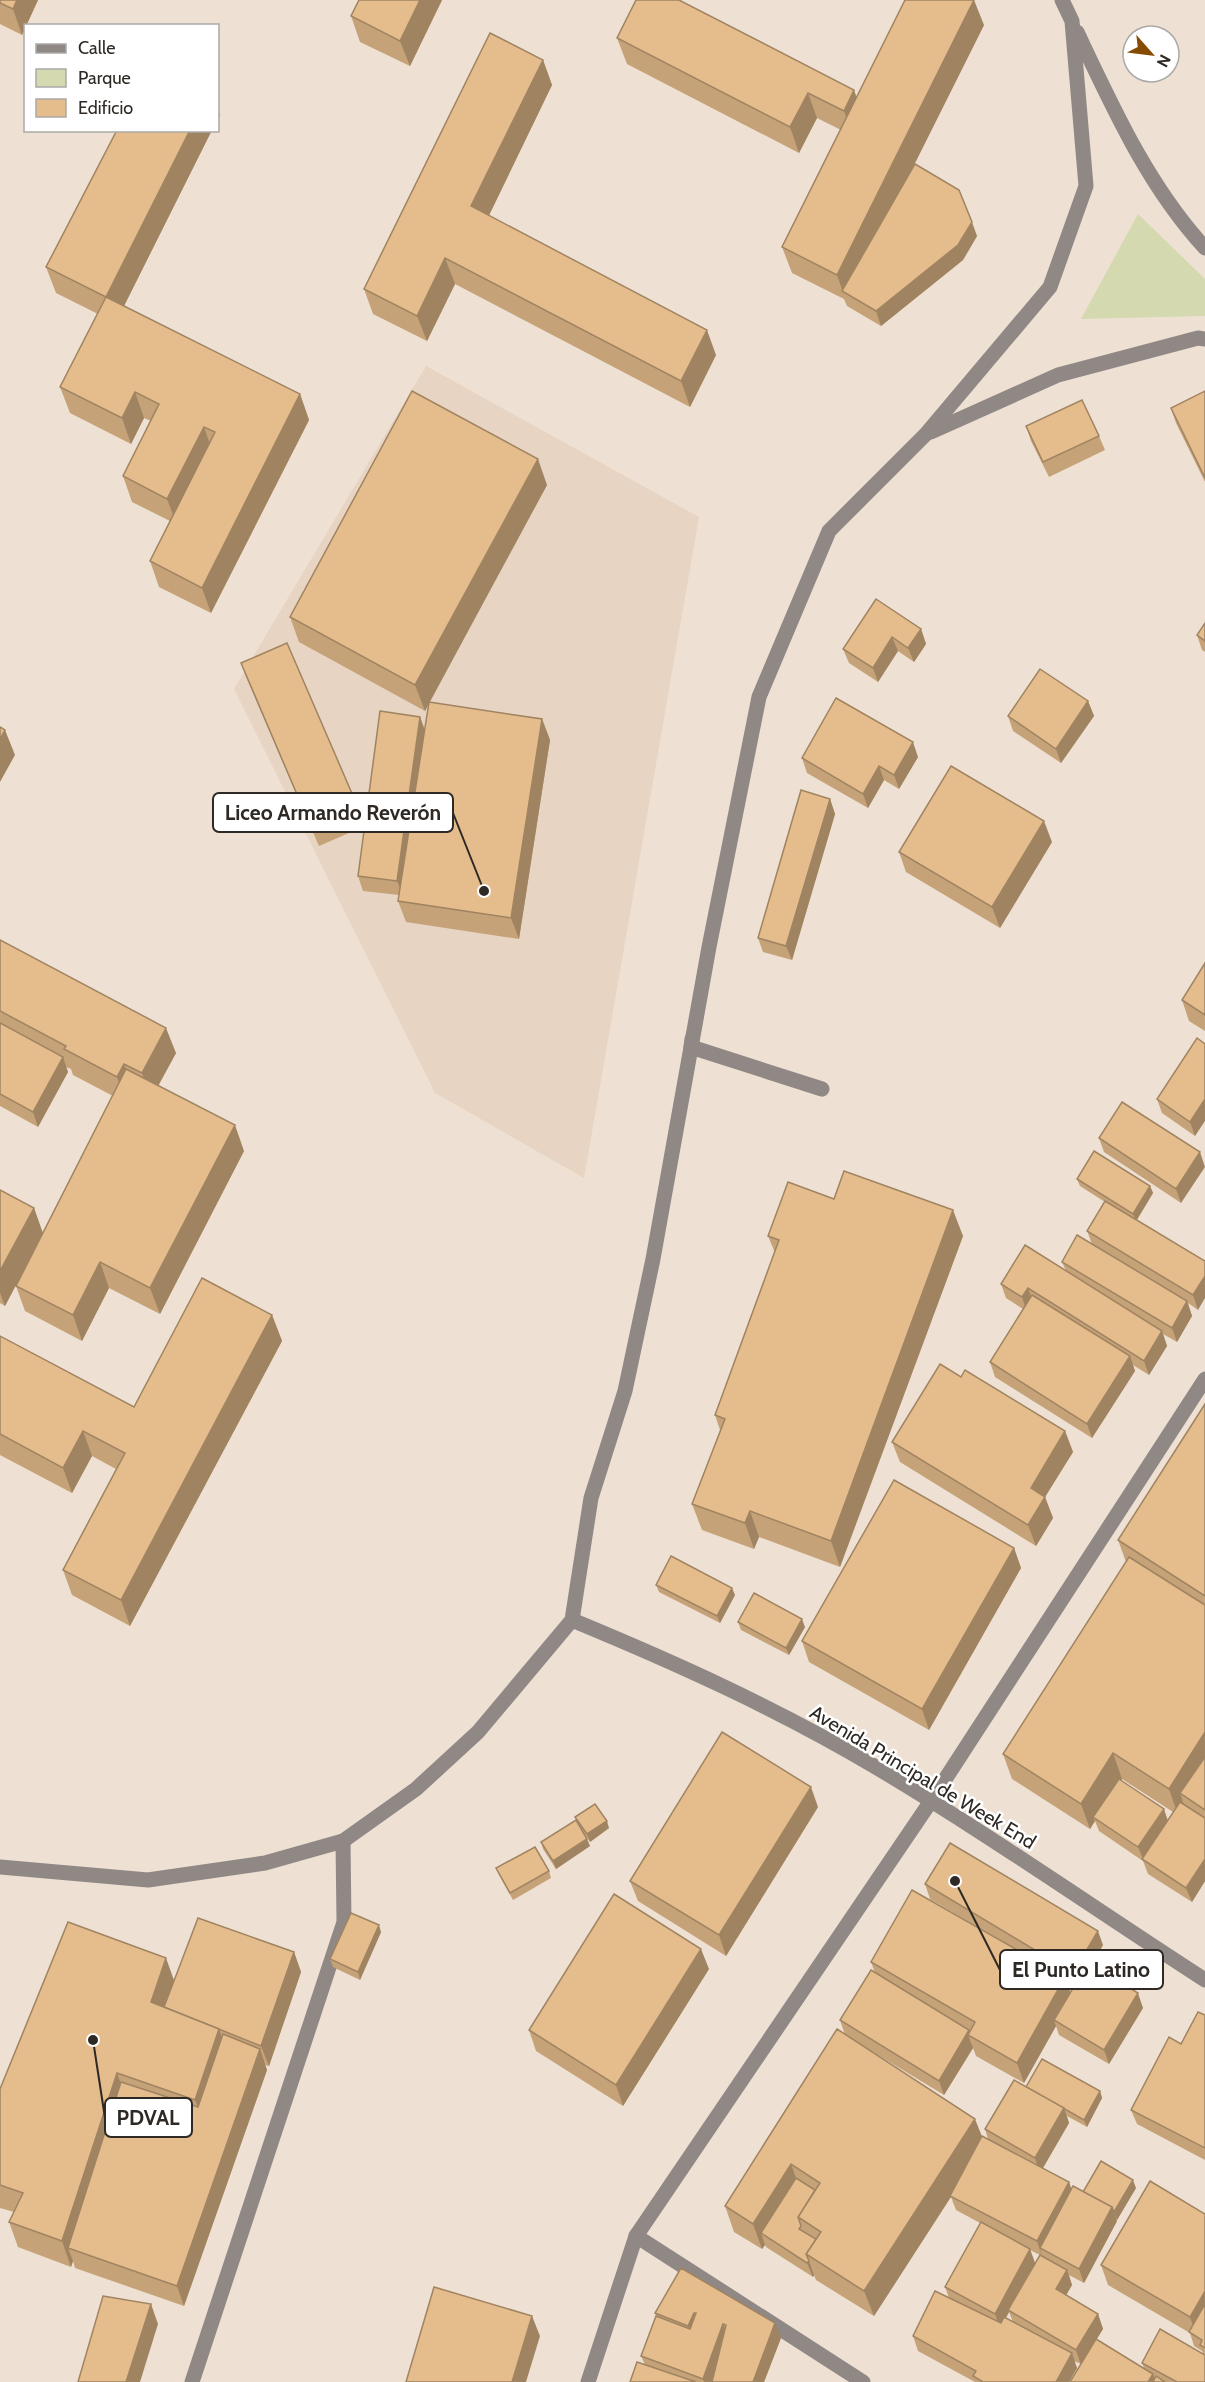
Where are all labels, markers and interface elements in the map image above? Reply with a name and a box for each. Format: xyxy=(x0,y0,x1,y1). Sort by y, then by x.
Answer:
legend xyxy=(24,24,219,132)
north arrow xyxy=(1121,24,1181,84)
text: Calle xyxy=(78,37,115,59)
text: N xyxy=(1153,51,1175,70)
text: Parque xyxy=(78,67,131,89)
text: Edificio xyxy=(78,97,133,119)
callout: Liceo Armando Reverón xyxy=(213,793,453,832)
text: Liceo Armando Reverón xyxy=(225,800,441,825)
street label: Avenida Principal de Week End xyxy=(806,1700,1040,1854)
callout: El Punto Latino xyxy=(1000,1950,1163,1989)
text: El Punto Latino xyxy=(1012,1957,1150,1982)
callout: PDVAL xyxy=(105,2098,192,2137)
text: PDVAL xyxy=(116,2105,180,2130)

